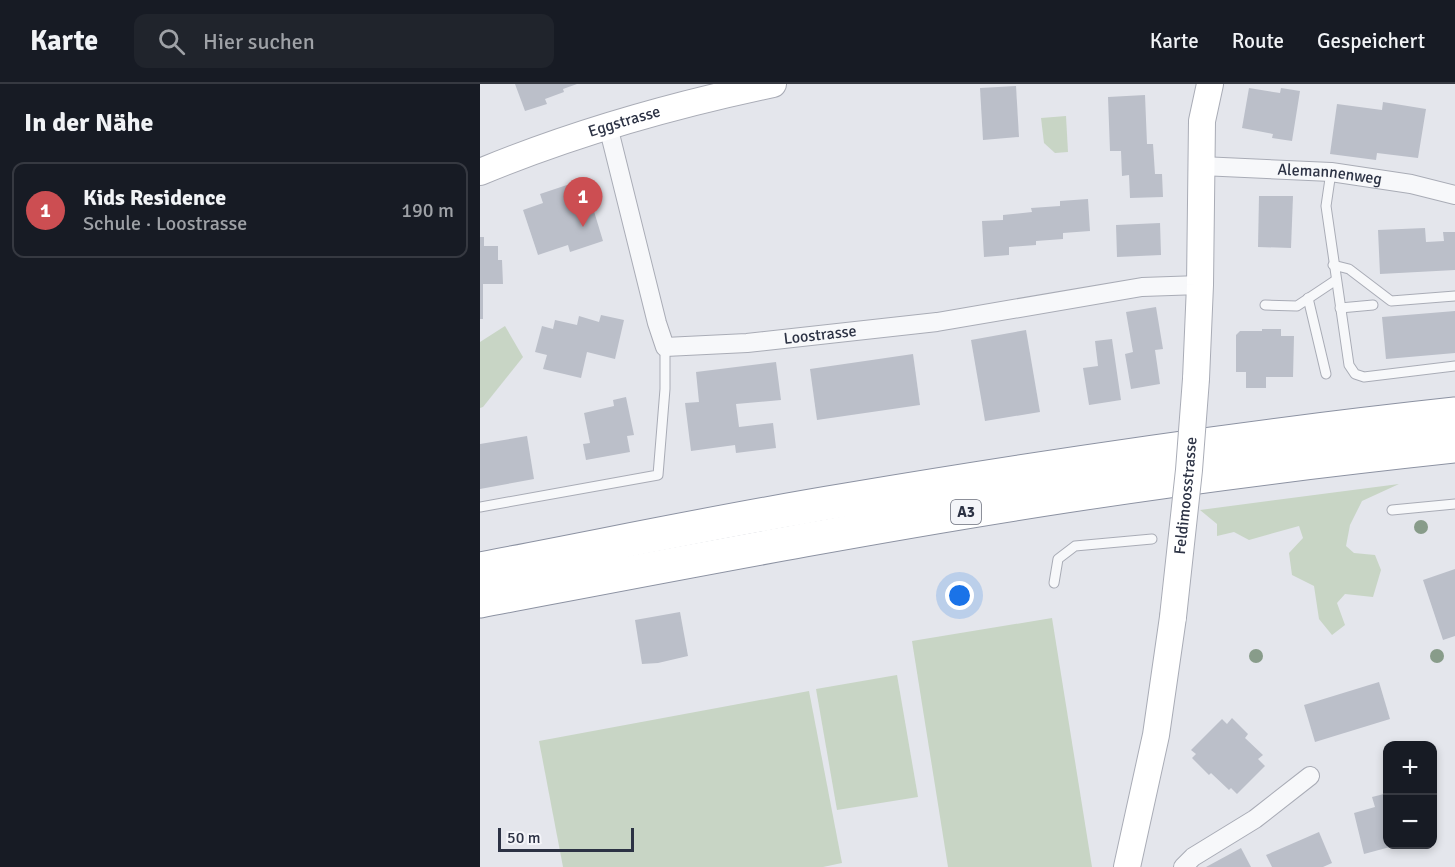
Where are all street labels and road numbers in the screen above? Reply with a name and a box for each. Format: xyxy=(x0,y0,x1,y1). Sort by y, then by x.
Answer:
street label: Eggstrasse xyxy=(586,101,663,142)
street label: Alemannenweg xyxy=(1277,160,1383,190)
street label: Loostrasse xyxy=(783,321,858,349)
street label: Feldimoosstrasse xyxy=(1170,436,1202,556)
road number: A3 xyxy=(951,500,981,524)

